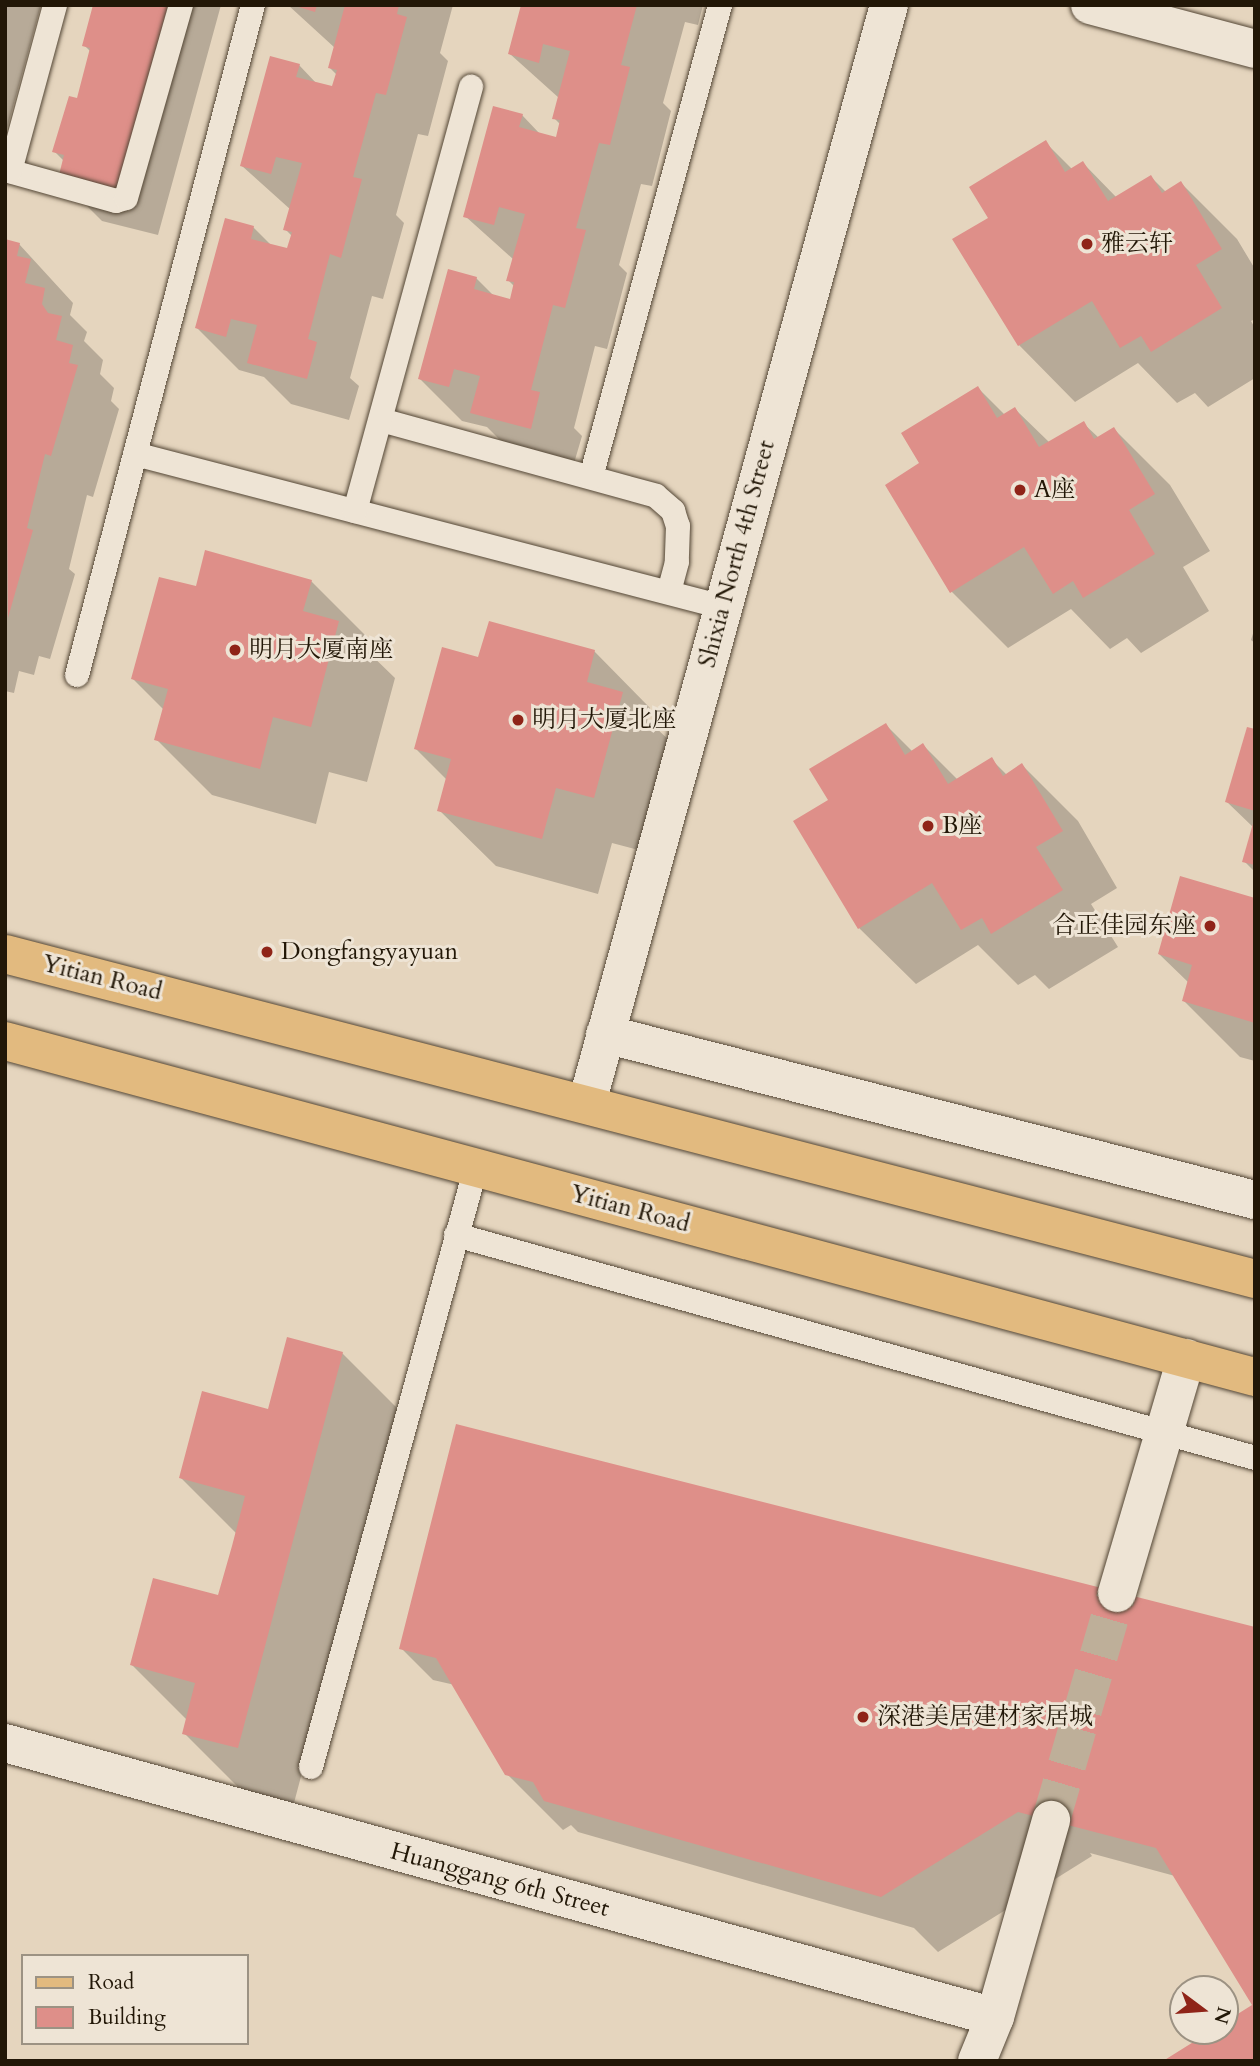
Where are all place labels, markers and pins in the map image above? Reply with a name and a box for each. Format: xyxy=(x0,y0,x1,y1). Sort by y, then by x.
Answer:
place label: 雅云轩 xyxy=(1101,230,1173,258)
marker: 雅云轩 xyxy=(1079,236,1095,252)
place label: A座 xyxy=(1034,476,1075,504)
marker: A座 xyxy=(1012,482,1028,498)
place label: 明月大厦南座 xyxy=(249,636,393,664)
marker: 明月大厦南座 xyxy=(227,642,243,658)
place label: 明月大厦北座 xyxy=(532,706,676,734)
marker: 明月大厦北座 xyxy=(510,712,526,728)
place label: B座 xyxy=(942,812,982,840)
marker: B座 xyxy=(920,818,936,834)
place label: 合正佳园东座 xyxy=(1052,912,1196,940)
marker: 合正佳园东座 xyxy=(1202,918,1218,934)
place label: Dongfangyayuan xyxy=(281,938,458,966)
marker: Dongfangyayuan xyxy=(259,944,275,960)
place label: 深港美居建材家居城 xyxy=(877,1703,1093,1731)
marker: 深港美居建材家居城 xyxy=(855,1709,871,1725)

